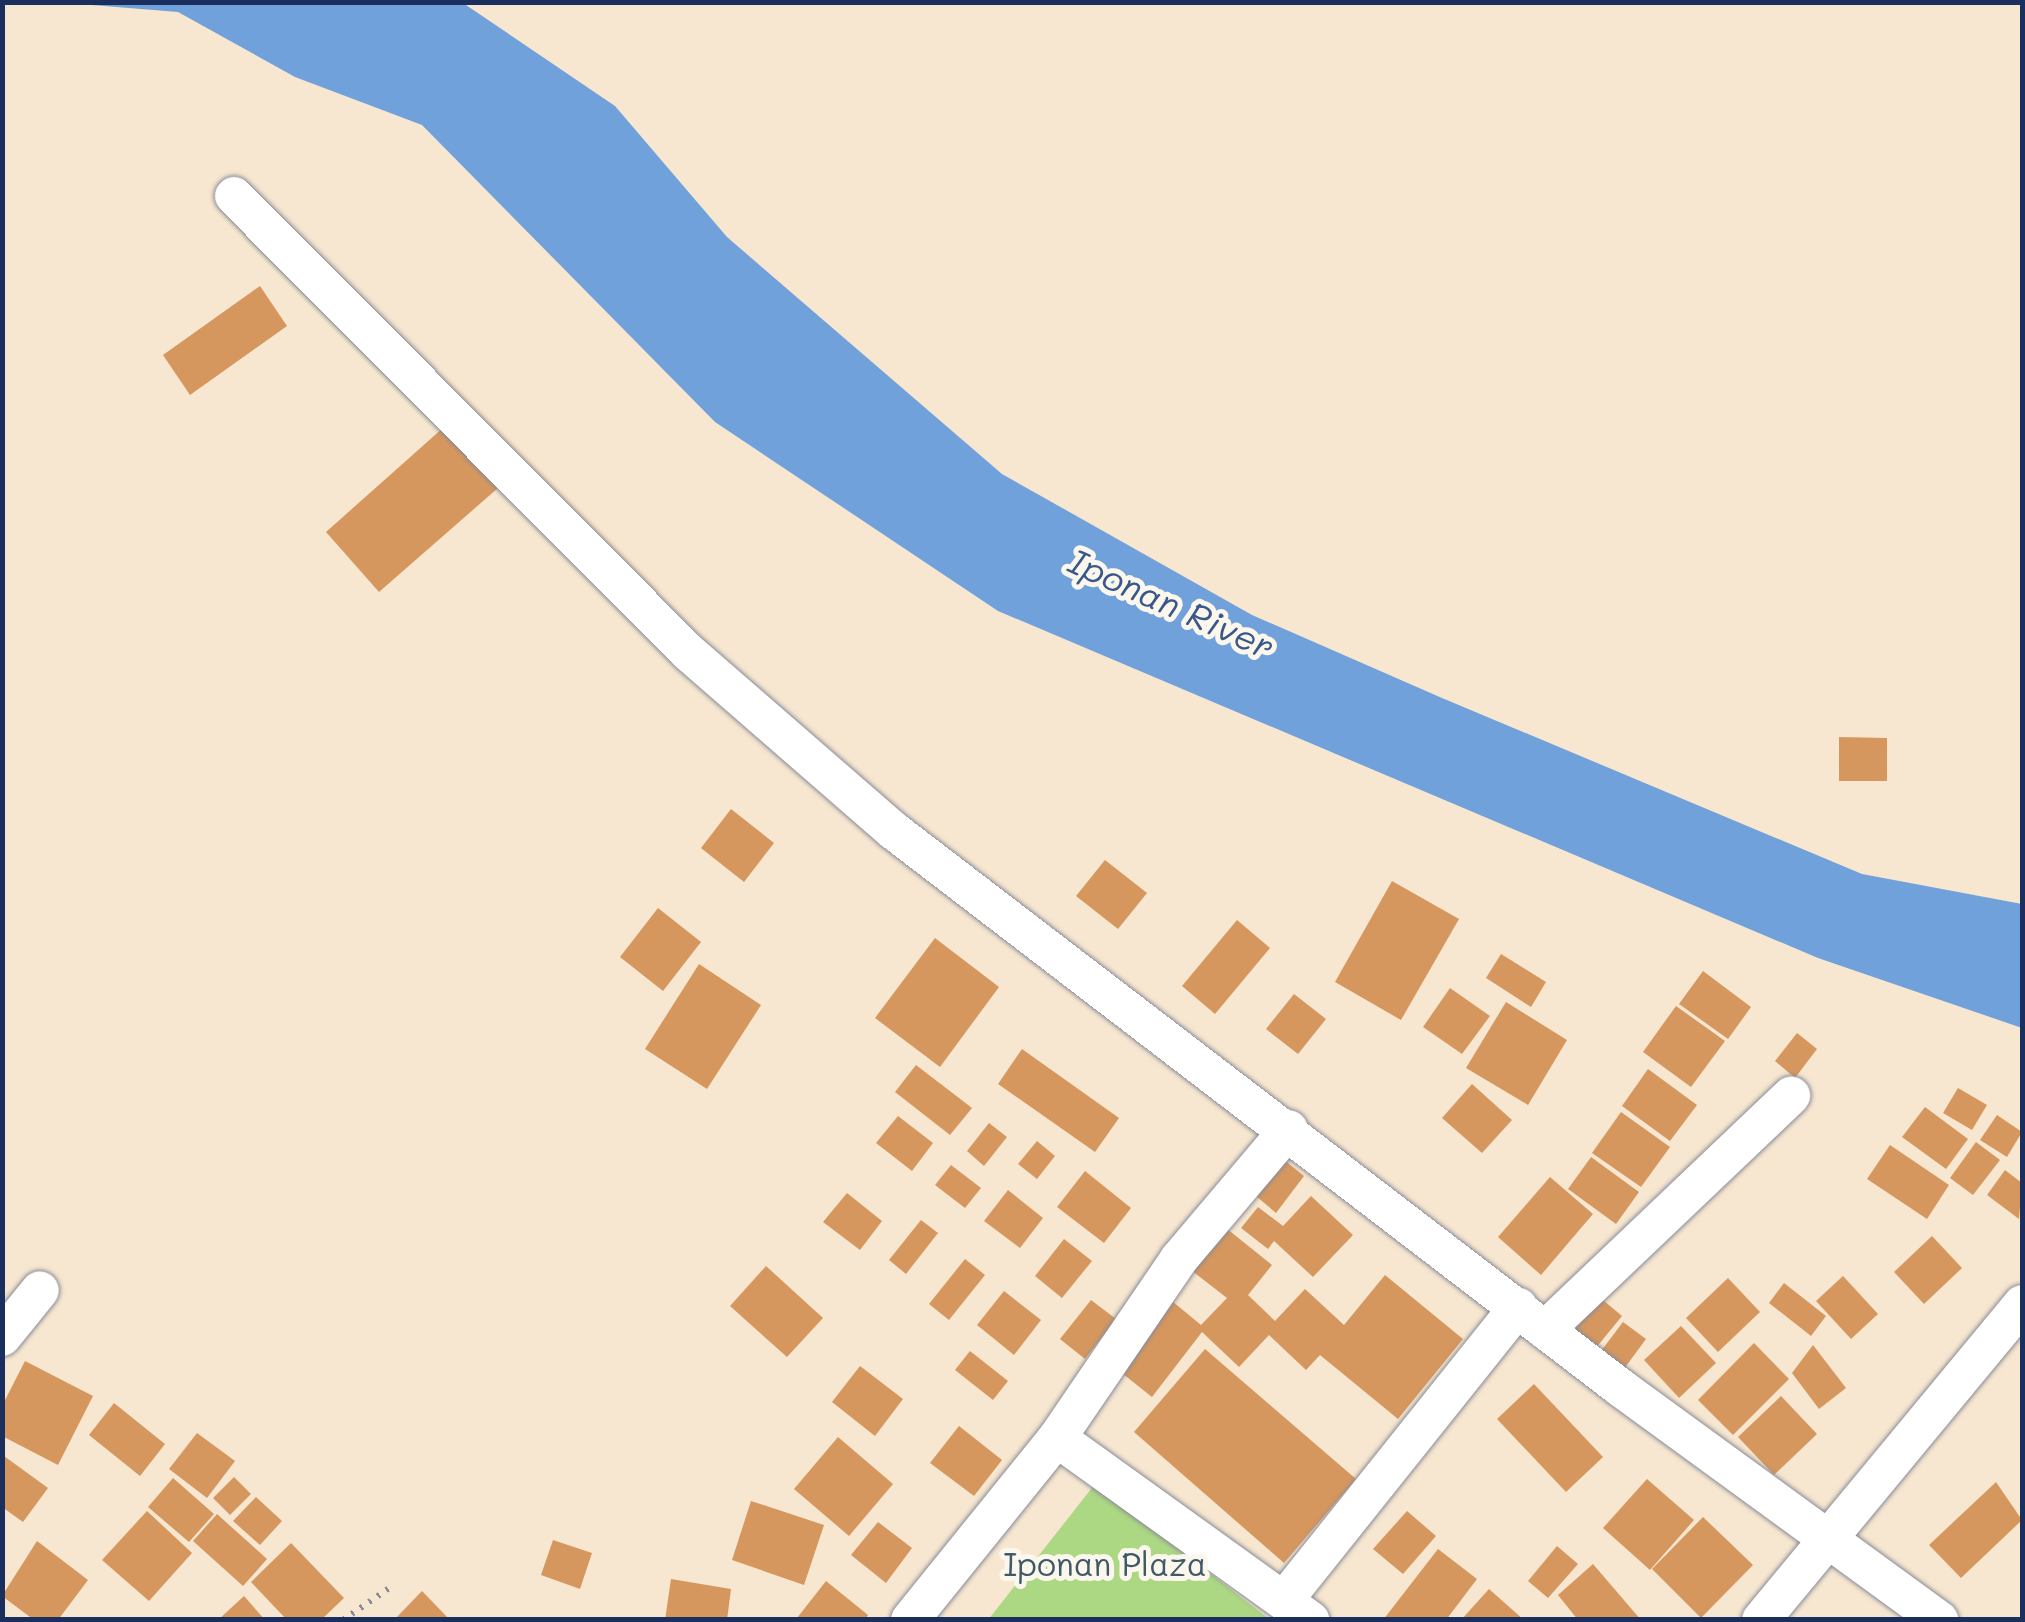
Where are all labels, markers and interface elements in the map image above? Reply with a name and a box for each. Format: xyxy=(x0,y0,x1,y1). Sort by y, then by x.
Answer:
water label: Iponan River xyxy=(1063,539,1281,667)
park label: Iponan Plaza xyxy=(1003,1544,1207,1582)

